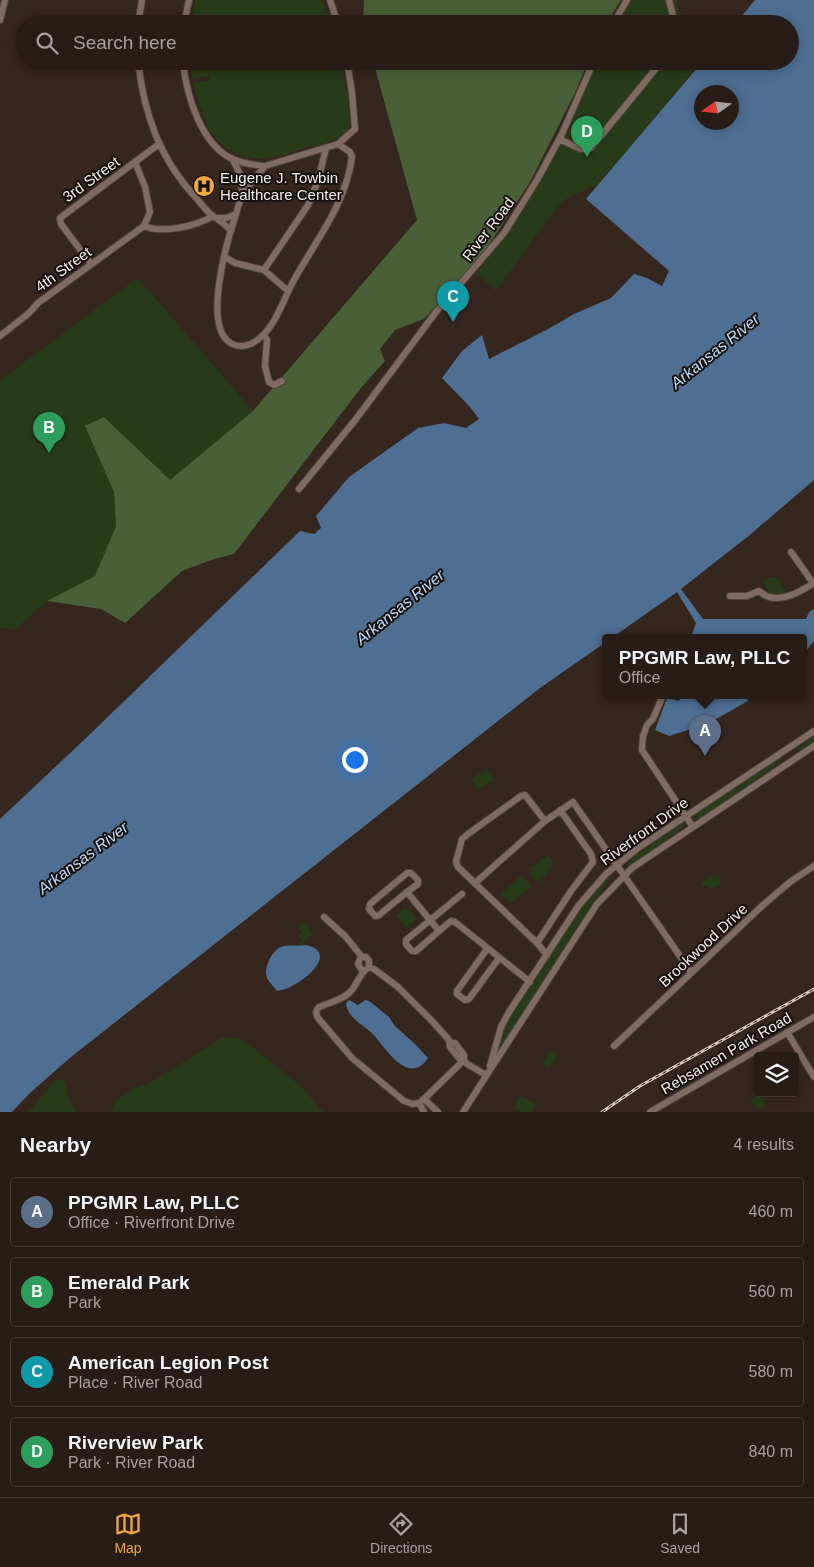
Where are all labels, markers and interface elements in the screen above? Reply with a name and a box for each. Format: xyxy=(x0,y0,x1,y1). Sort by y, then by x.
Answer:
search box xyxy=(15,15,799,70)
icon: search xyxy=(33,29,61,57)
text: Search here xyxy=(73,32,177,53)
north arrow xyxy=(694,85,739,130)
pin: D xyxy=(571,116,603,157)
street label: 3rd Street xyxy=(59,152,123,205)
place label: Eugene J. Towbin Healthcare Center xyxy=(220,169,342,203)
hospital icon: Eugene J. Towbin Healthcare Center xyxy=(192,174,216,198)
street label: River Road xyxy=(459,194,517,264)
street label: 4th Street xyxy=(32,243,95,295)
pin: C xyxy=(437,281,469,322)
water label: Arkansas River xyxy=(667,310,763,392)
pin: B xyxy=(33,412,65,453)
water label: Arkansas River xyxy=(352,566,448,648)
popup xyxy=(602,634,807,699)
text: PPGMR Law, PLLC xyxy=(619,647,790,668)
text: Office xyxy=(619,669,660,686)
pin: A xyxy=(689,715,721,756)
your location xyxy=(342,747,368,773)
street label: Riverfront Drive xyxy=(597,794,691,868)
water label: Arkansas River xyxy=(34,818,132,898)
street label: Brookwood Drive xyxy=(655,900,751,990)
street label: Rebsamen Park Road xyxy=(658,1009,794,1097)
map controls xyxy=(754,1052,799,1097)
button: layers xyxy=(754,1052,799,1097)
text: Nearby xyxy=(20,1133,91,1156)
text: 4 results xyxy=(734,1136,794,1153)
text: PPGMR Law, PLLC xyxy=(68,1192,239,1213)
text: A xyxy=(31,1203,43,1220)
text: 460 m xyxy=(749,1203,793,1220)
text: Office · Riverfront Drive xyxy=(68,1214,235,1231)
text: Emerald Park xyxy=(68,1272,189,1293)
text: B xyxy=(31,1283,43,1300)
text: 560 m xyxy=(749,1283,793,1300)
text: Park xyxy=(68,1294,101,1311)
text: American Legion Post xyxy=(68,1352,269,1373)
text: C xyxy=(31,1363,43,1380)
text: 580 m xyxy=(749,1363,793,1380)
text: Place · River Road xyxy=(68,1374,202,1391)
text: Riverview Park xyxy=(68,1432,203,1453)
text: D xyxy=(31,1443,43,1460)
text: 840 m xyxy=(749,1443,793,1460)
text: Park · River Road xyxy=(68,1454,195,1471)
tab: Map xyxy=(114,1510,142,1556)
tab: Directions xyxy=(370,1510,432,1556)
tab: Saved xyxy=(660,1510,700,1556)

